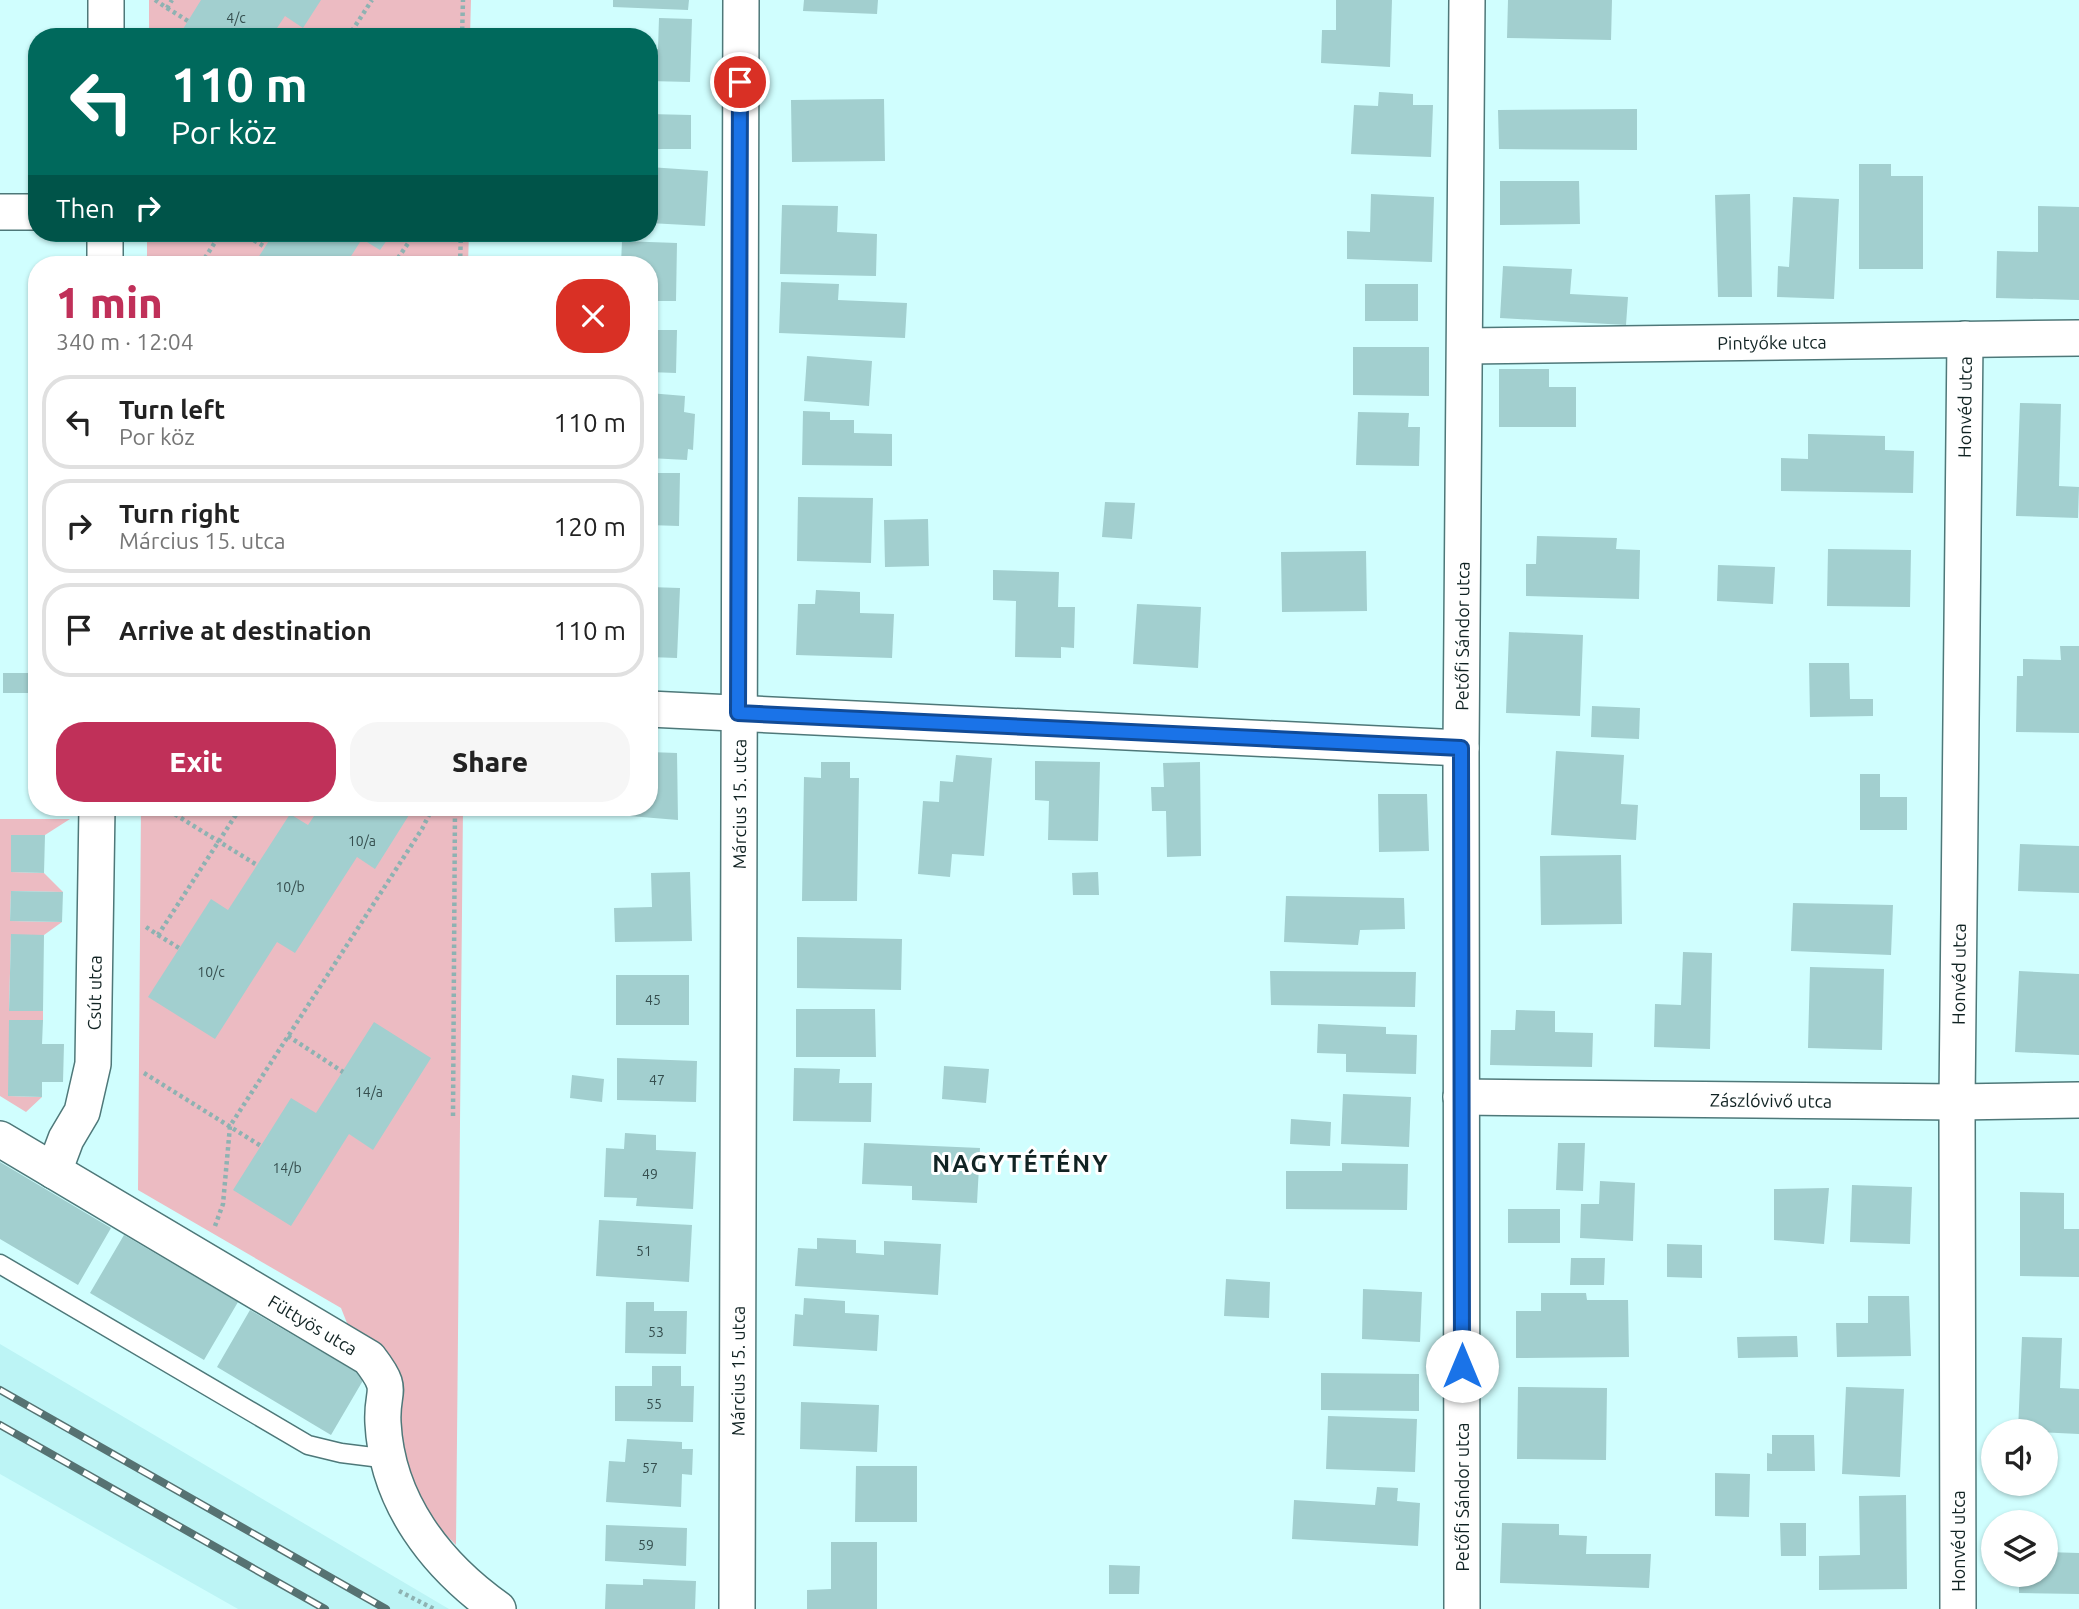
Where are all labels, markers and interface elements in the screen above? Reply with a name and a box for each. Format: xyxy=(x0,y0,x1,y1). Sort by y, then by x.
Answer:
house number: 4/c xyxy=(226,10,246,26)
pin xyxy=(710,52,770,112)
icon: left xyxy=(56,56,147,147)
text: 110 m xyxy=(171,56,308,111)
icon: arrive xyxy=(721,63,759,101)
text: Por köz xyxy=(171,114,277,150)
icon: right xyxy=(129,189,167,227)
text: Then xyxy=(56,194,115,223)
text: 1 min xyxy=(56,279,163,326)
button: close xyxy=(556,279,630,353)
text: 340 m · 12:04 xyxy=(56,329,194,354)
street label: Pintyőke utca xyxy=(1717,331,1827,353)
street label: Honvéd utca xyxy=(1954,356,1975,458)
text: Turn left xyxy=(119,395,225,424)
icon: left xyxy=(60,403,98,441)
text: 110 m xyxy=(554,408,626,437)
text: Por köz xyxy=(119,424,195,449)
text: Turn right xyxy=(119,499,240,528)
icon: right xyxy=(60,507,98,545)
text: 120 m xyxy=(554,512,626,541)
text: Március 15. utca xyxy=(119,528,286,553)
street label: Petőfi Sándor utca xyxy=(1451,561,1472,711)
icon: arrive xyxy=(60,611,98,649)
text: Arrive at destination xyxy=(119,616,372,645)
text: 110 m xyxy=(554,616,626,645)
button: Exit xyxy=(56,722,336,802)
button: Share xyxy=(350,722,630,802)
street label: Március 15. utca xyxy=(729,739,749,869)
house number: 10/a xyxy=(348,833,376,849)
house number: 10/b xyxy=(275,879,305,895)
street label: Honvéd utca xyxy=(1948,923,1969,1025)
street label: Csút utca xyxy=(84,955,105,1031)
house number: 10/c xyxy=(197,964,225,980)
house number: 45 xyxy=(645,992,661,1008)
house number: 47 xyxy=(649,1072,665,1088)
house number: 14/a xyxy=(355,1084,383,1100)
street label: Zászlóvivő utca xyxy=(1710,1090,1832,1111)
district label: NAGYTÉTÉNY xyxy=(932,1148,1110,1177)
house number: 14/b xyxy=(272,1160,302,1176)
house number: 49 xyxy=(642,1166,658,1182)
house number: 51 xyxy=(636,1243,652,1259)
street label: Füttyös utca xyxy=(265,1291,361,1359)
street label: Március 15. utca xyxy=(727,1306,748,1436)
house number: 53 xyxy=(648,1324,664,1340)
position arrow xyxy=(1425,1329,1499,1403)
house number: 55 xyxy=(646,1396,662,1412)
map controls xyxy=(1981,1419,2058,1587)
button: sound xyxy=(1981,1419,2058,1496)
street label: Petőfi Sándor utca xyxy=(1452,1422,1472,1572)
house number: 57 xyxy=(642,1460,658,1476)
street label: Honvéd utca xyxy=(1948,1490,1968,1592)
button: layers xyxy=(1981,1510,2058,1587)
house number: 59 xyxy=(638,1537,654,1553)

